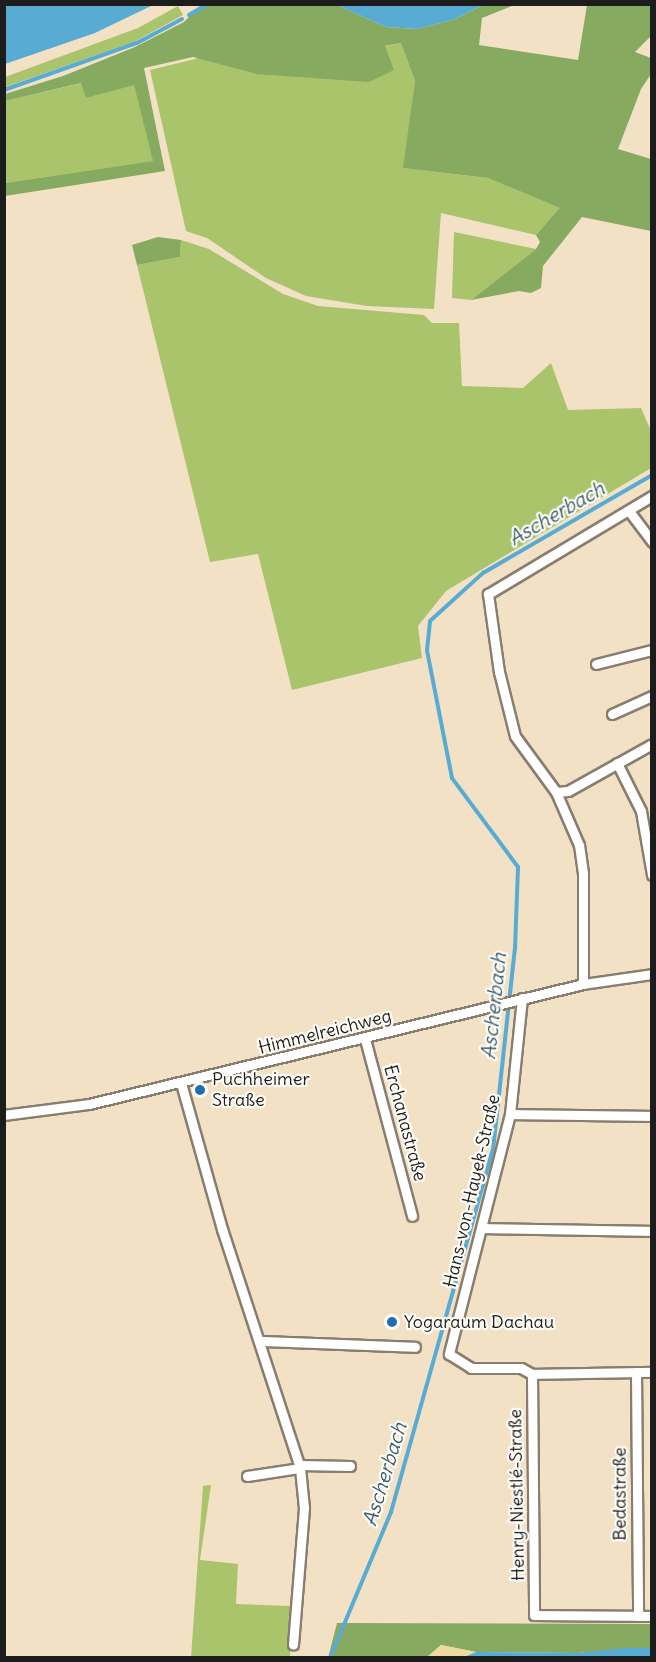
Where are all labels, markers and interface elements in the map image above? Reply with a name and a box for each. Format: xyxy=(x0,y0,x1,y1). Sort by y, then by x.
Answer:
water label: Ascherbach xyxy=(504,476,608,550)
water label: Ascherbach xyxy=(475,952,511,1060)
street label: Himmelreichweg xyxy=(256,1005,394,1059)
street label: Erchanastraße xyxy=(379,1063,431,1183)
place label: Puchheimer Straße xyxy=(212,1069,310,1112)
marker: Puchheimer Straße xyxy=(193,1083,207,1097)
street label: Hans-von-Hayek-Straße xyxy=(439,1092,505,1290)
place label: Yogaraum Dachau xyxy=(404,1311,554,1333)
marker: Yogaraum Dachau xyxy=(385,1315,399,1329)
street label: Henry-Niestlé-Straße xyxy=(505,1409,529,1581)
water label: Ascherbach xyxy=(357,1419,411,1529)
street label: Bedastraße xyxy=(609,1447,631,1541)

